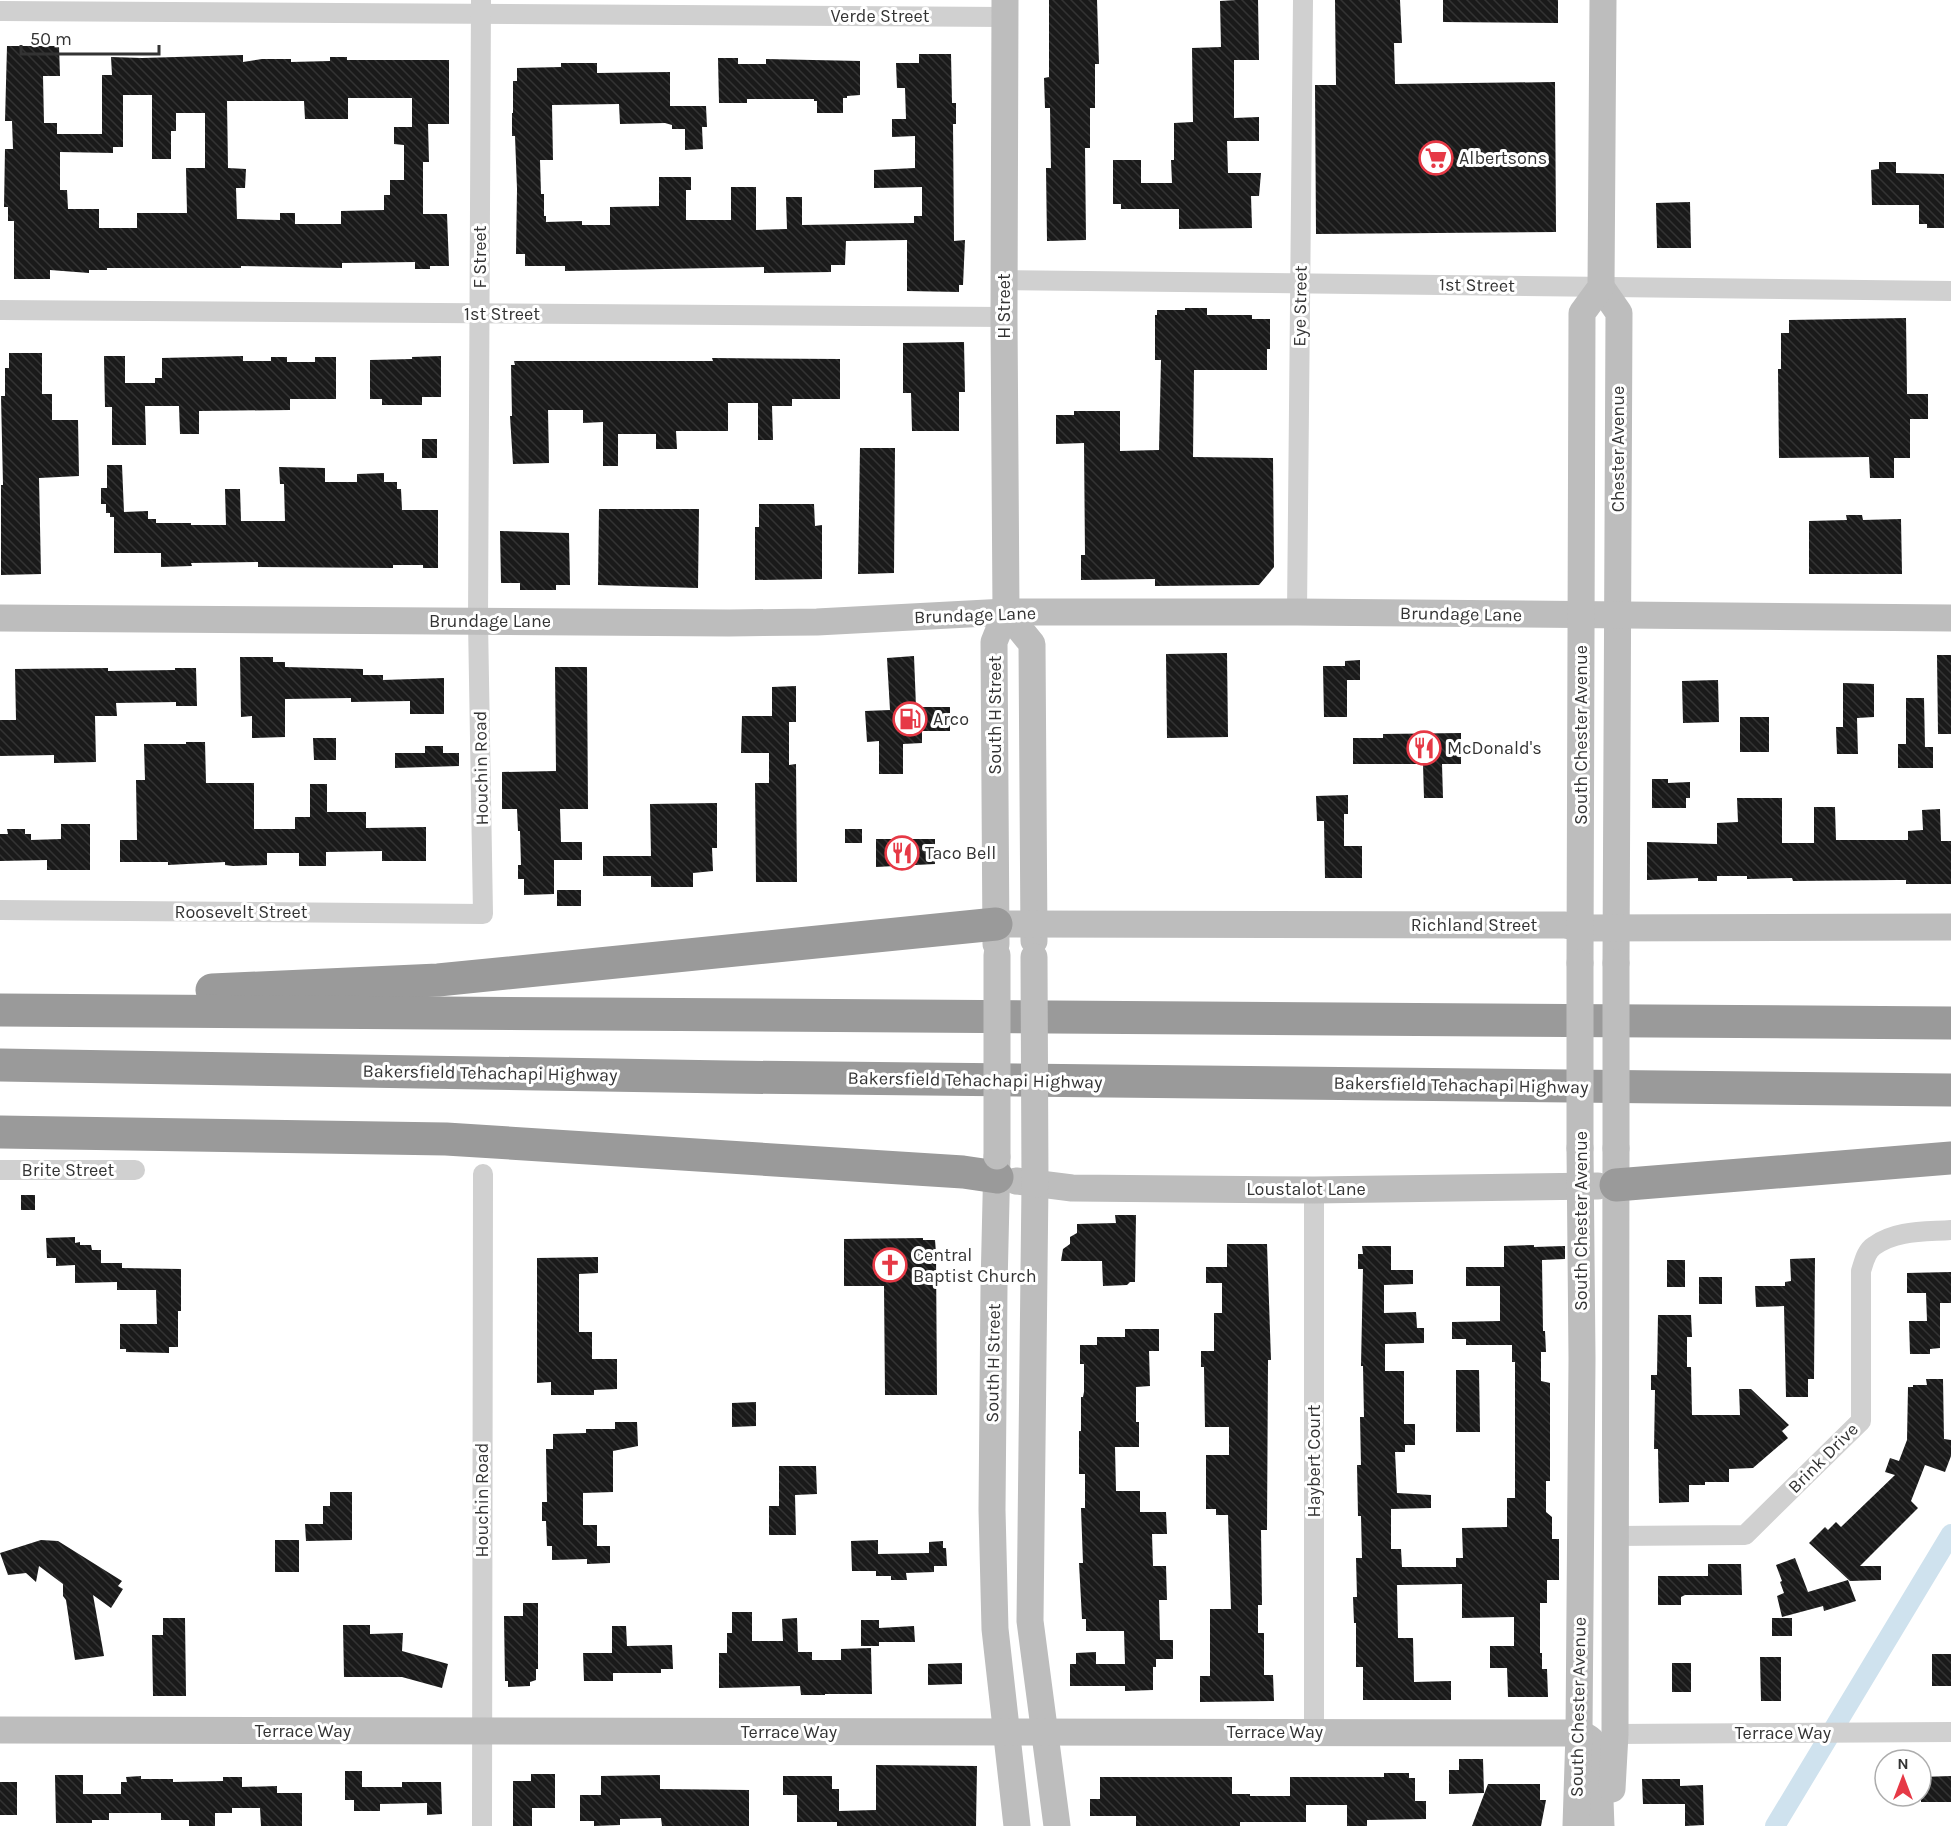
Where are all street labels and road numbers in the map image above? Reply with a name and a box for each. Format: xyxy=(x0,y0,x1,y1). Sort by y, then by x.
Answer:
street label: Verde Street xyxy=(831,5,930,27)
street label: F Street xyxy=(469,225,491,289)
street label: Eye Street xyxy=(1288,265,1312,347)
street label: H Street xyxy=(993,273,1015,339)
street label: 1st Street xyxy=(1439,273,1515,297)
street label: 1st Street xyxy=(464,303,540,325)
street label: Chester Avenue xyxy=(1607,386,1629,512)
street label: Brundage Lane xyxy=(914,602,1036,628)
street label: Brundage Lane xyxy=(1400,602,1522,626)
street label: Brundage Lane xyxy=(429,610,551,632)
street label: South Chester Avenue xyxy=(1570,645,1592,825)
street label: South H Street xyxy=(984,655,1006,775)
street label: Houchin Road xyxy=(469,710,493,826)
street label: Roosevelt Street xyxy=(174,901,308,923)
street label: Richland Street xyxy=(1411,914,1538,936)
street label: Bakersfield Tehachapi Highway xyxy=(362,1060,618,1086)
street label: Bakersfield Tehachapi Highway xyxy=(847,1067,1103,1093)
street label: Bakersfield Tehachapi Highway xyxy=(1333,1072,1589,1098)
street label: South Chester Avenue xyxy=(1570,1131,1592,1311)
street label: Brite Street xyxy=(22,1159,115,1181)
street label: Loustalot Lane xyxy=(1246,1178,1366,1200)
street label: South H Street xyxy=(981,1303,1005,1423)
street label: Haybert Court xyxy=(1303,1404,1325,1517)
street label: Brink Drive xyxy=(1783,1418,1863,1498)
street label: Houchin Road xyxy=(471,1443,493,1557)
street label: South Chester Avenue xyxy=(1565,1617,1591,1797)
street label: Terrace Way xyxy=(255,1720,352,1742)
street label: Terrace Way xyxy=(741,1721,838,1743)
street label: Terrace Way xyxy=(1227,1721,1324,1743)
street label: Terrace Way xyxy=(1735,1722,1832,1744)

